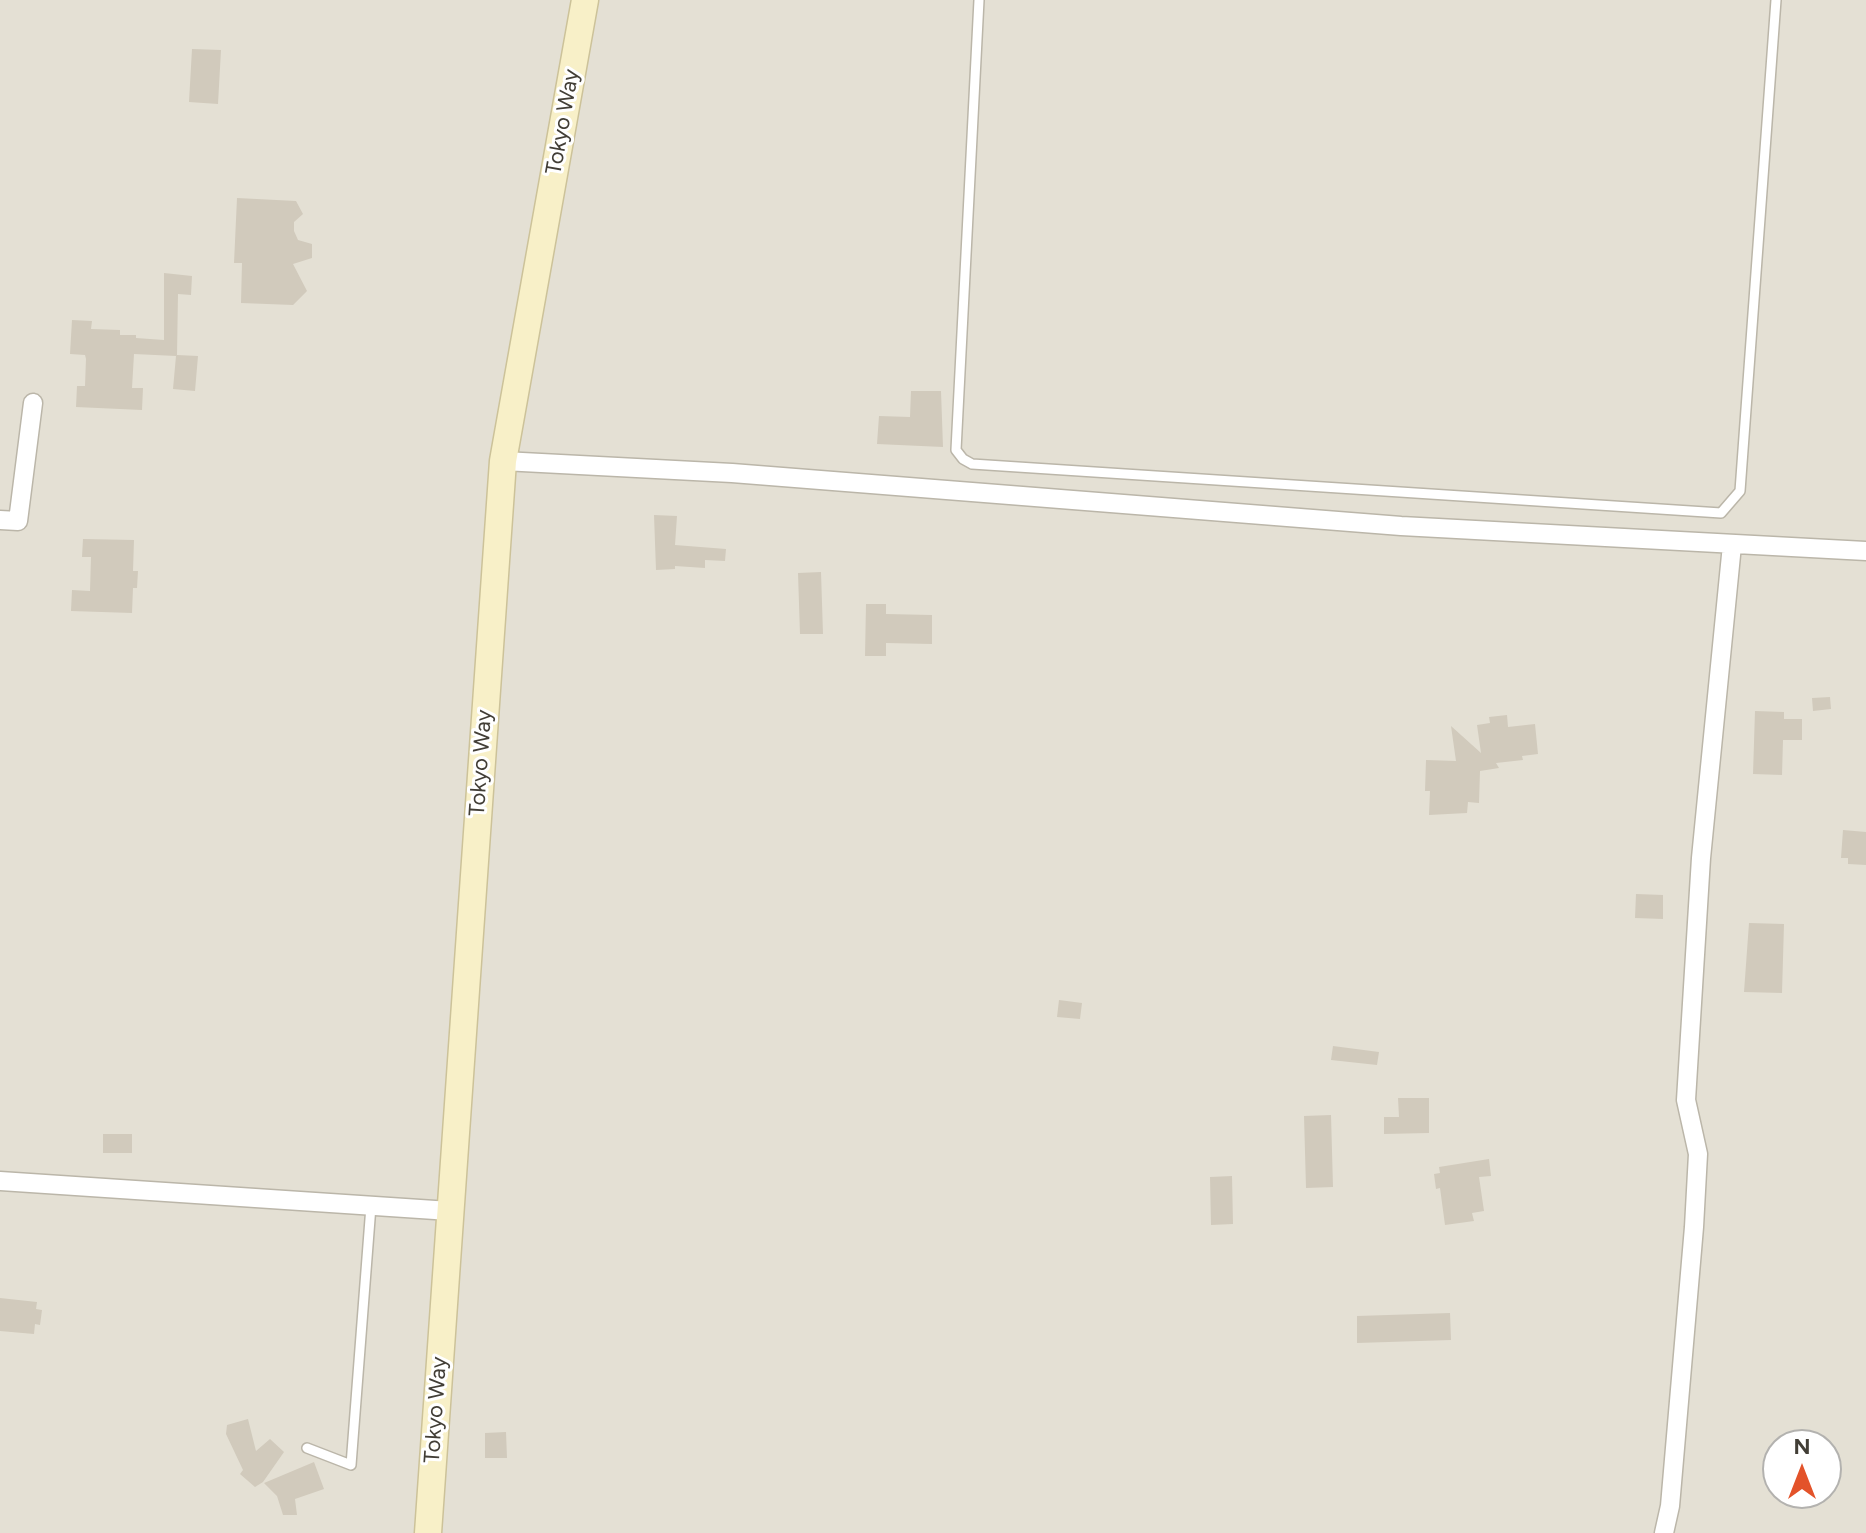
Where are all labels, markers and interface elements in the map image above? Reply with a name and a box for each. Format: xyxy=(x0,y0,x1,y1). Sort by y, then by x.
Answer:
street label: Tokyo Way xyxy=(541,67,585,177)
street label: Tokyo Way xyxy=(464,709,498,817)
street label: Tokyo Way xyxy=(419,1356,453,1464)
north arrow xyxy=(1762,1429,1842,1509)
text: N xyxy=(1793,1433,1811,1460)

